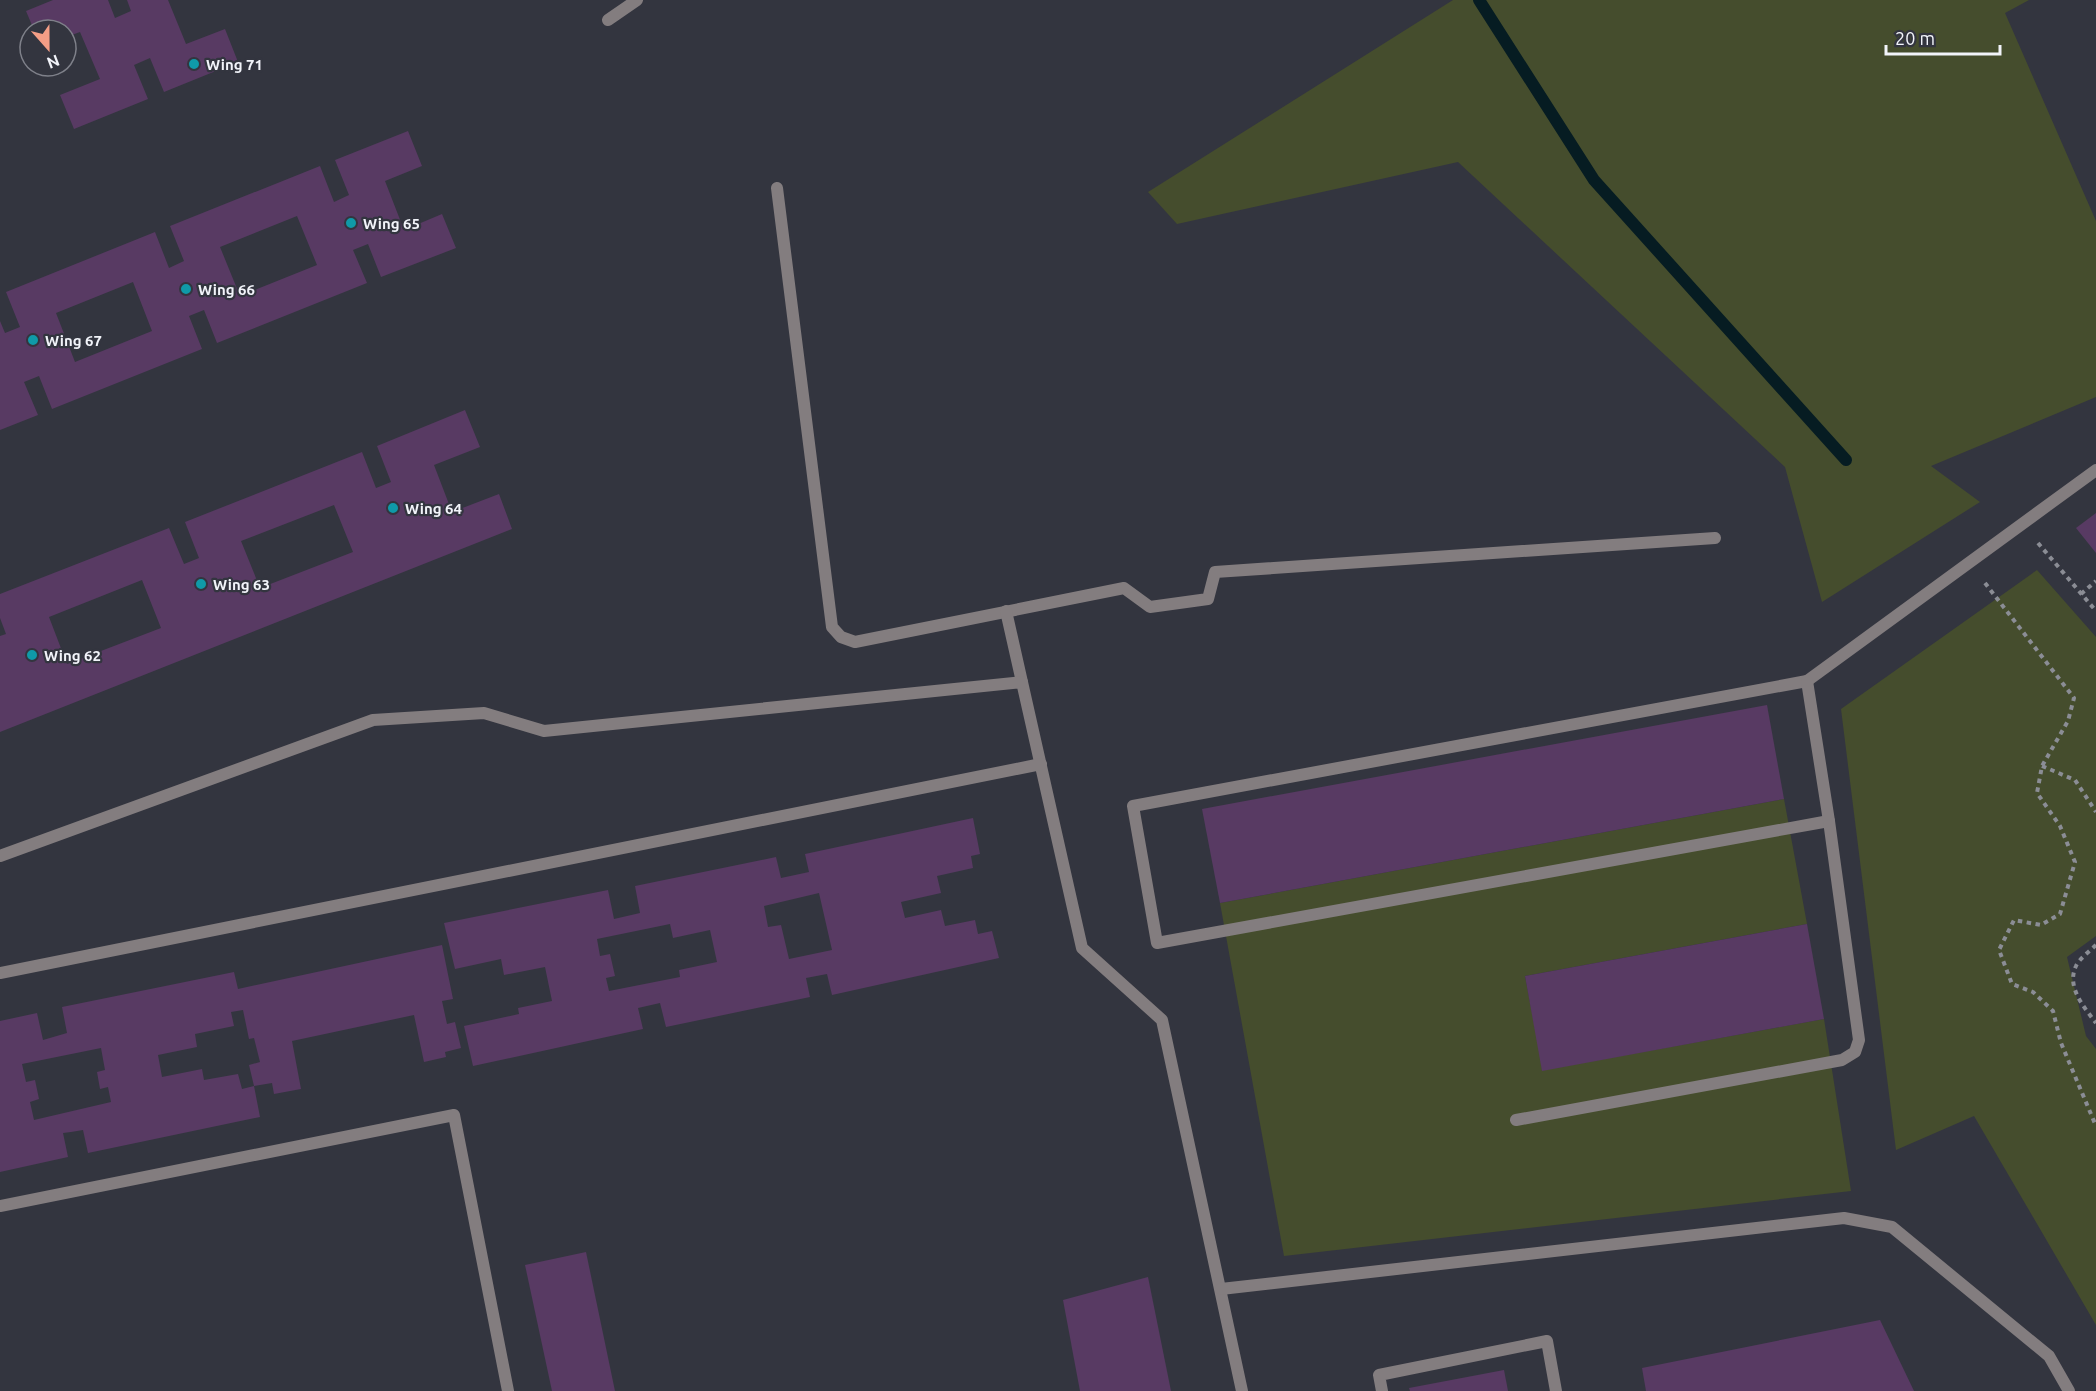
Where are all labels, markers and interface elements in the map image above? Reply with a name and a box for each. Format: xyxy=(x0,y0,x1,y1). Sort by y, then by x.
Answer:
north arrow xyxy=(18,18,78,78)
scale bar xyxy=(1886,18,2000,56)
text: 20 m xyxy=(1895,28,1935,48)
text: N xyxy=(45,51,62,73)
place label: Wing 71 xyxy=(206,56,263,73)
marker: Wing 71 xyxy=(187,57,201,71)
place label: Wing 65 xyxy=(363,215,420,232)
marker: Wing 65 xyxy=(344,216,358,230)
place label: Wing 66 xyxy=(198,281,255,298)
marker: Wing 66 xyxy=(179,282,193,296)
place label: Wing 67 xyxy=(45,332,102,349)
marker: Wing 67 xyxy=(26,333,40,347)
place label: Wing 64 xyxy=(405,500,462,517)
marker: Wing 64 xyxy=(386,501,400,515)
place label: Wing 63 xyxy=(213,576,270,593)
marker: Wing 63 xyxy=(194,577,208,591)
place label: Wing 62 xyxy=(44,647,101,664)
marker: Wing 62 xyxy=(25,648,39,662)

